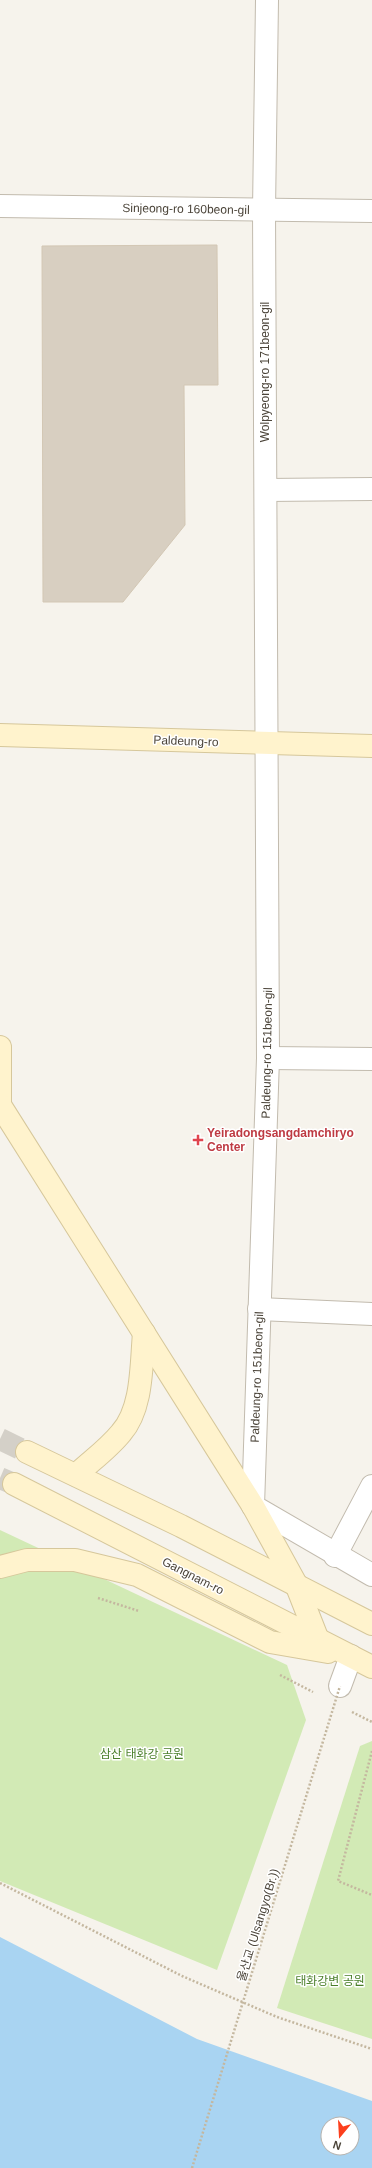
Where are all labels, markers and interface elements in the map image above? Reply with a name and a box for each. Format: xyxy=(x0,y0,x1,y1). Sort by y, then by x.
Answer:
street label: Sinjeong-ro 160beon-gil xyxy=(122,201,250,217)
street label: Wolpyeong-ro 171beon-gil xyxy=(258,302,272,442)
street label: Paldeung-ro xyxy=(153,733,219,749)
street label: Paldeung-ro 151beon-gil xyxy=(259,987,275,1119)
place label: Yeiradongsangdamchiryo Center xyxy=(207,1126,354,1154)
marker: Yeiradongsangdamchiryo Center xyxy=(192,1134,204,1146)
street label: Paldeung-ro 151beon-gil xyxy=(248,1311,266,1443)
street label: Gangnam-ro xyxy=(160,1554,226,1598)
park label: 삼산 태화강 공원 xyxy=(100,1747,184,1761)
street label: 울산교 (Ulsangyo(Br.)) xyxy=(234,1867,282,1983)
park label: 태화강변 공원 xyxy=(295,1974,365,1988)
north arrow xyxy=(320,2116,360,2156)
text: N xyxy=(331,2139,343,2152)

